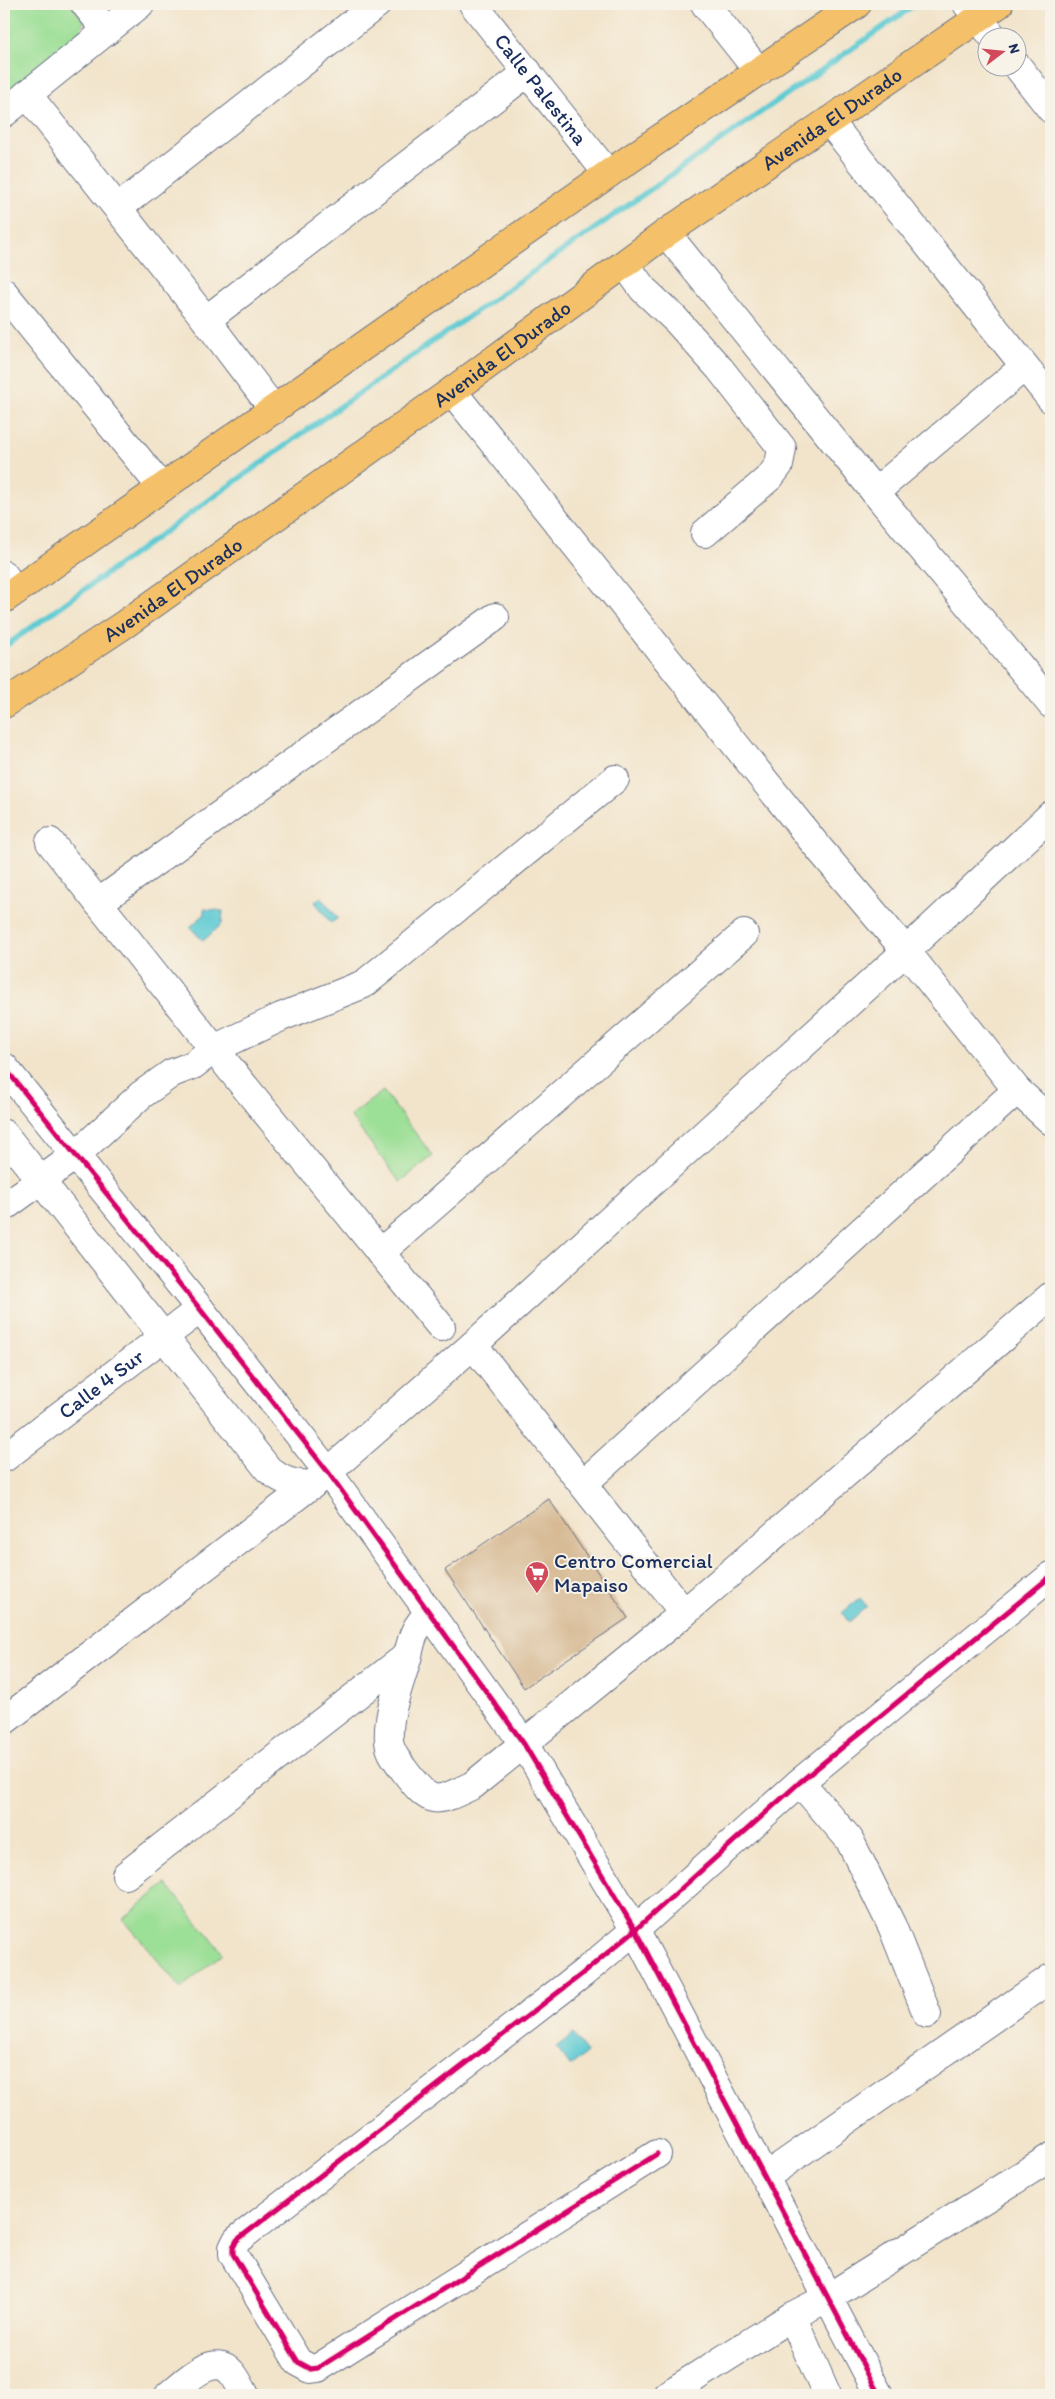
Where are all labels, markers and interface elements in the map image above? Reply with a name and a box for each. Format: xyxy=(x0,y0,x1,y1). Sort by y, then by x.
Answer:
street label: Calle Palestina xyxy=(489,28,593,150)
north arrow xyxy=(978,28,1028,78)
text: N xyxy=(1005,42,1023,55)
street label: Avenida El Durado xyxy=(757,61,907,175)
street label: Avenida El Durado xyxy=(428,295,576,412)
street label: Avenida El Durado xyxy=(98,531,247,647)
street label: Calle 4 Sur xyxy=(53,1343,149,1424)
place label: Centro Comercial Mapaiso xyxy=(554,1548,713,1597)
supermarket icon: Centro Comercial Mapaiso xyxy=(524,1560,550,1594)

